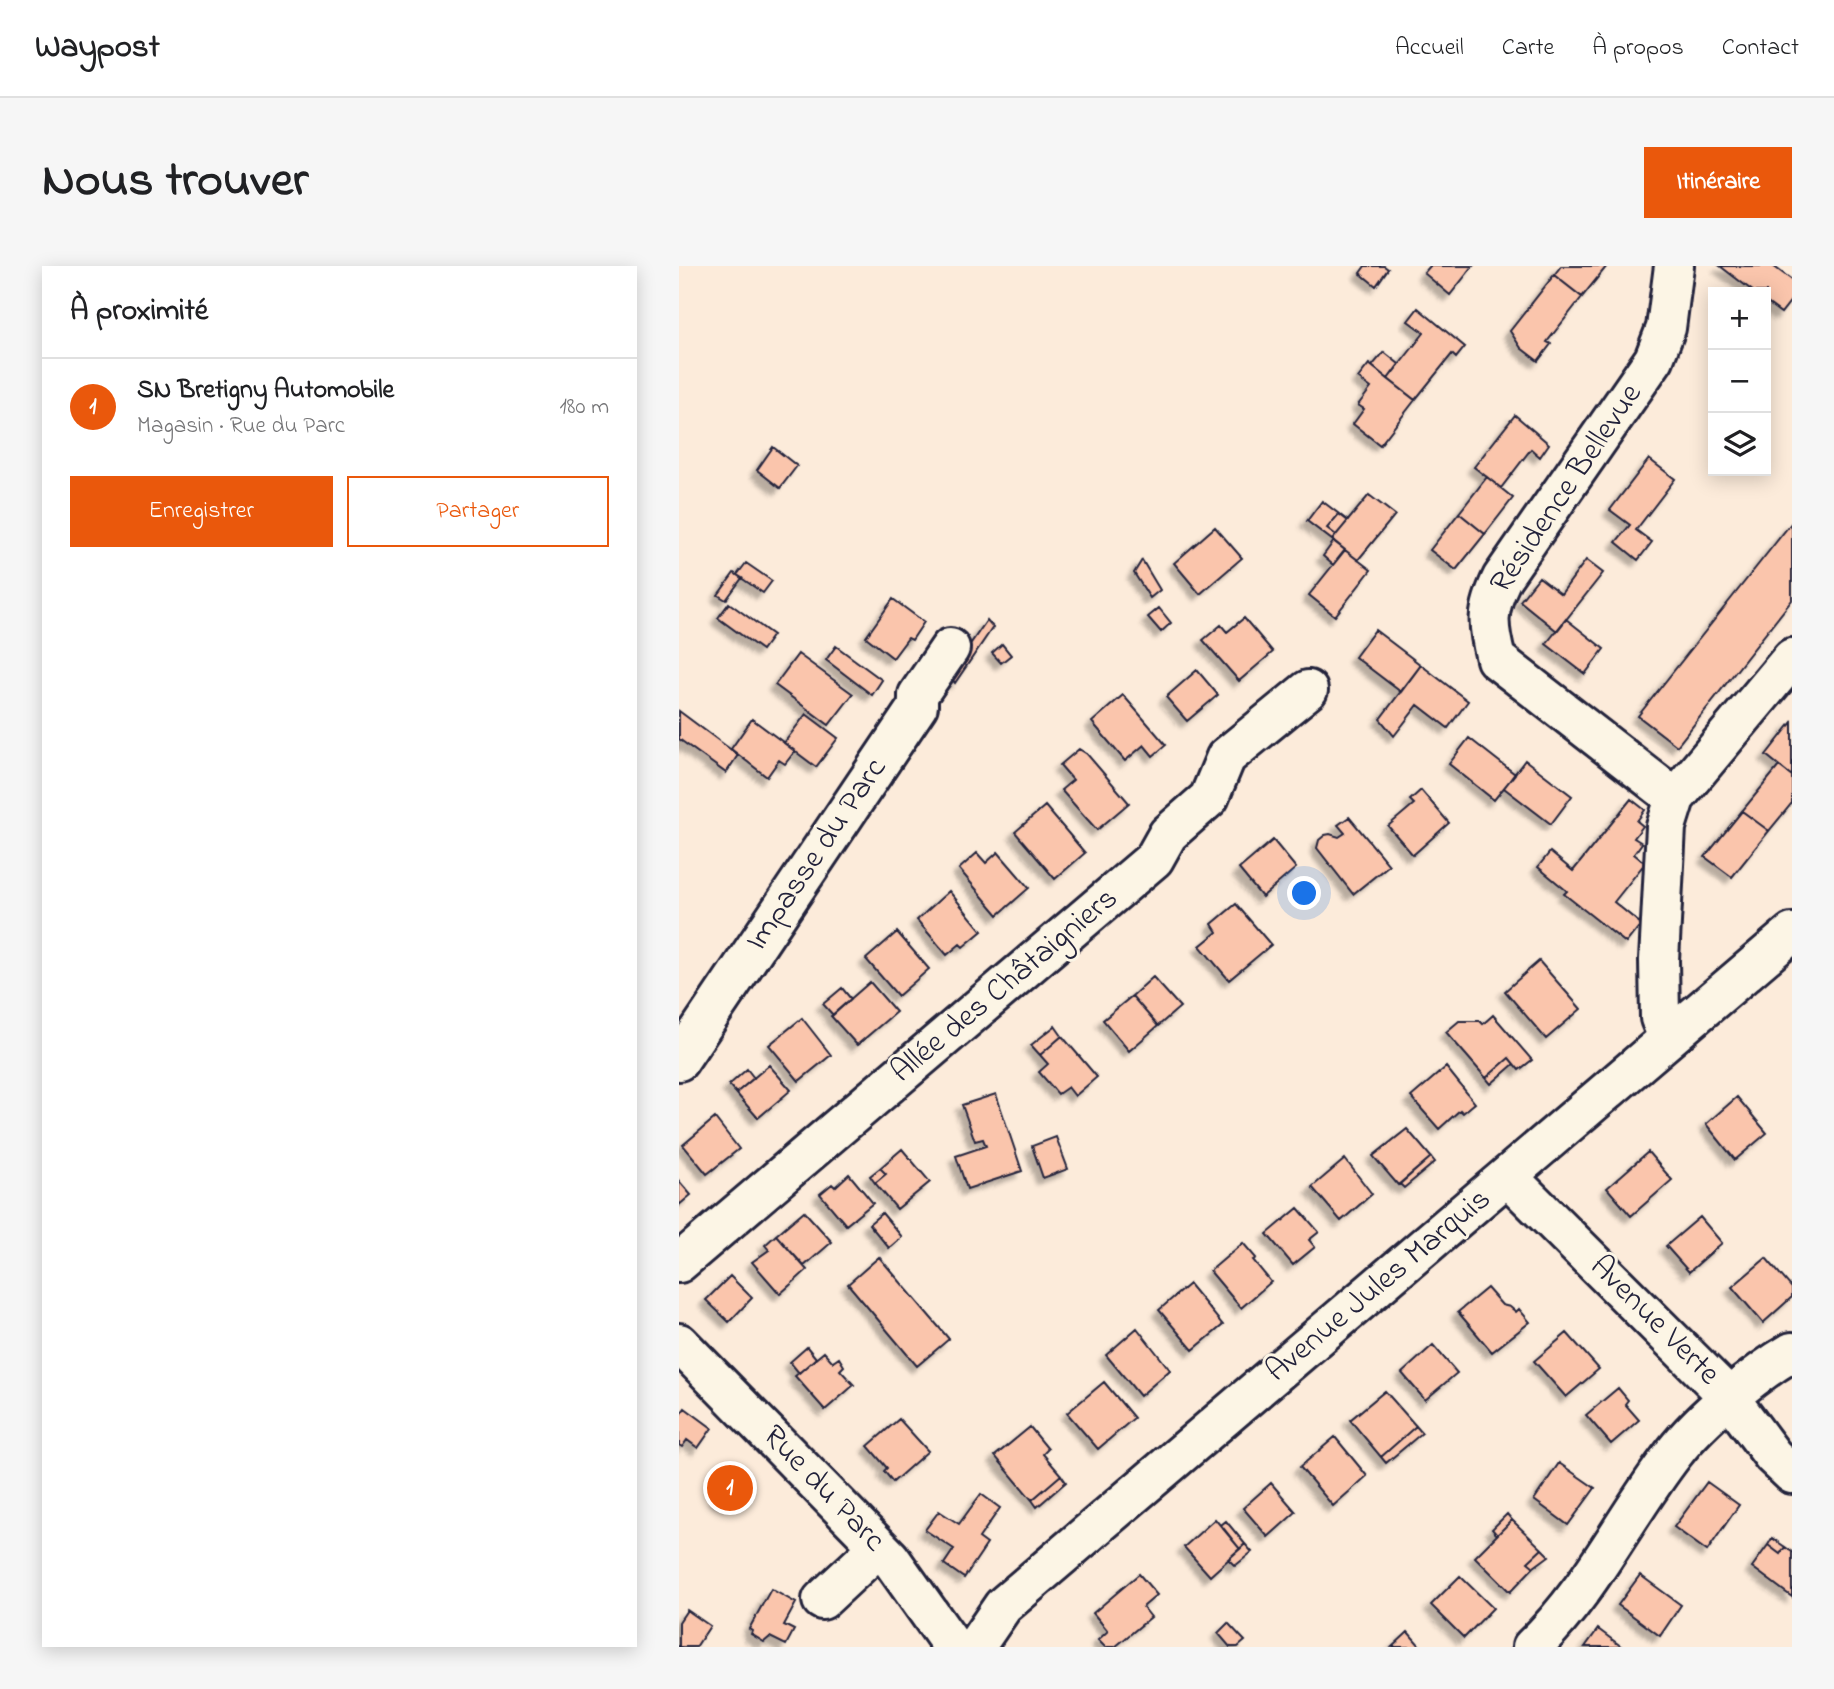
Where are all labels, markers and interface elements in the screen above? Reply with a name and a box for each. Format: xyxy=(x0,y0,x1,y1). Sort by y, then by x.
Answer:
text: Waypost xyxy=(35,24,160,72)
text: Accueil xyxy=(1395,31,1464,66)
text: Carte xyxy=(1502,31,1554,66)
text: À propos xyxy=(1592,31,1684,66)
text: Contact xyxy=(1722,31,1799,66)
text: Nous trouver xyxy=(42,146,308,218)
button: Itinéraire xyxy=(1644,147,1792,218)
map controls xyxy=(1708,287,1771,476)
button: + xyxy=(1708,287,1771,350)
text: À proximité xyxy=(70,290,208,334)
button: − xyxy=(1708,350,1771,413)
text: SN Bretigny Automobile xyxy=(137,372,394,410)
street label: Résidence Bellevue xyxy=(1479,374,1655,604)
text: 1 xyxy=(89,391,97,424)
text: 180 m xyxy=(560,391,609,424)
text: Magasin · Rue du Parc xyxy=(137,410,345,443)
button: layers xyxy=(1708,413,1771,476)
button: Enregistrer xyxy=(70,476,333,547)
button: Partager xyxy=(347,476,609,547)
street label: Impasse du Parc xyxy=(735,748,900,961)
your location xyxy=(1287,876,1321,910)
street label: Allée des Châtaigniers xyxy=(881,877,1129,1095)
street label: Avenue Jules Marquis xyxy=(1256,1177,1502,1395)
street label: Avenue Verte xyxy=(1578,1245,1731,1398)
street label: Rue du Parc xyxy=(750,1415,896,1564)
pin: 1 xyxy=(707,1462,753,1514)

